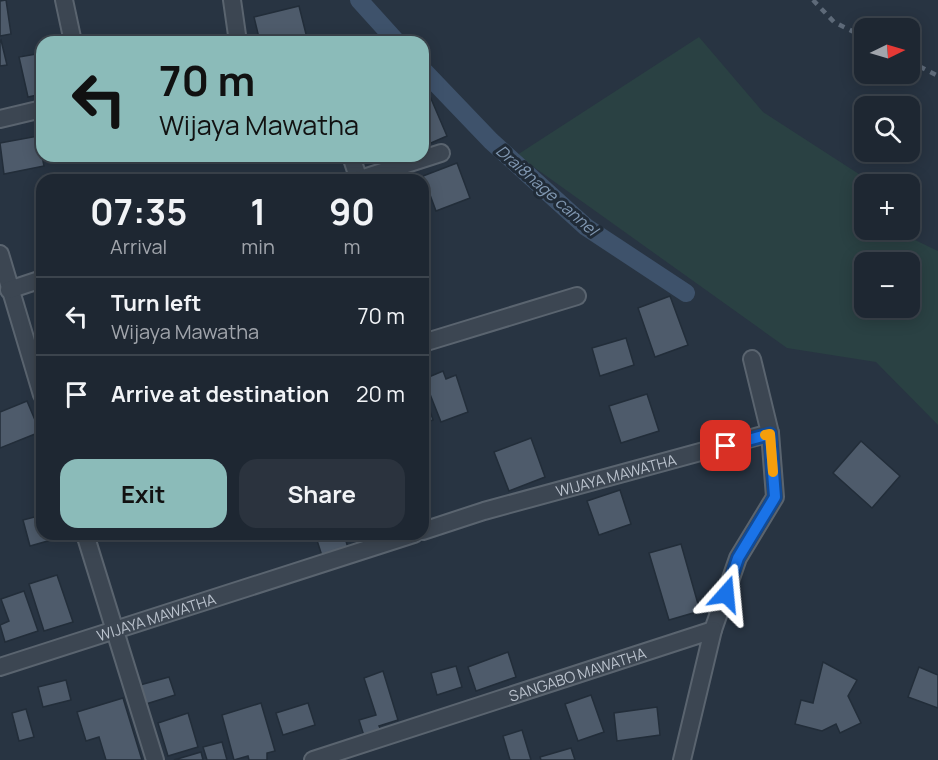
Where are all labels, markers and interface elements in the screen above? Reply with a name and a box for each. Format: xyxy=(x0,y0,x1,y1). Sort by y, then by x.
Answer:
north arrow xyxy=(854,18,920,84)
map controls xyxy=(854,18,920,318)
text: 70 m xyxy=(159,51,255,109)
icon: left xyxy=(60,60,138,138)
button: search xyxy=(854,96,920,162)
text: Wijaya Mawatha xyxy=(159,106,359,143)
water label: Drai8nage cannel xyxy=(491,140,604,242)
button: + xyxy=(854,174,920,240)
text: 07:35 xyxy=(90,187,187,236)
text: 1 xyxy=(250,187,266,236)
text: 90 xyxy=(329,187,375,236)
text: Arrival xyxy=(110,233,167,260)
text: min xyxy=(241,233,275,260)
text: m xyxy=(343,233,360,260)
button: − xyxy=(854,252,920,318)
text: Turn left xyxy=(111,288,201,318)
icon: left xyxy=(60,300,93,333)
text: 70 m xyxy=(357,301,405,331)
text: Wijaya Mawatha xyxy=(111,318,259,345)
icon: arrive xyxy=(60,378,93,411)
text: Arrive at destination xyxy=(111,379,329,409)
text: 20 m xyxy=(356,379,405,409)
pin xyxy=(700,420,751,471)
icon: arrive xyxy=(709,429,742,462)
street label: WIJAYA MAWATHA xyxy=(553,448,679,501)
button: Exit xyxy=(60,459,227,528)
button: Share xyxy=(239,459,405,528)
position arrow xyxy=(694,562,758,626)
street label: WIJAYA MAWATHA xyxy=(94,588,219,646)
street label: SANGABO MAWATHA xyxy=(506,642,649,706)

